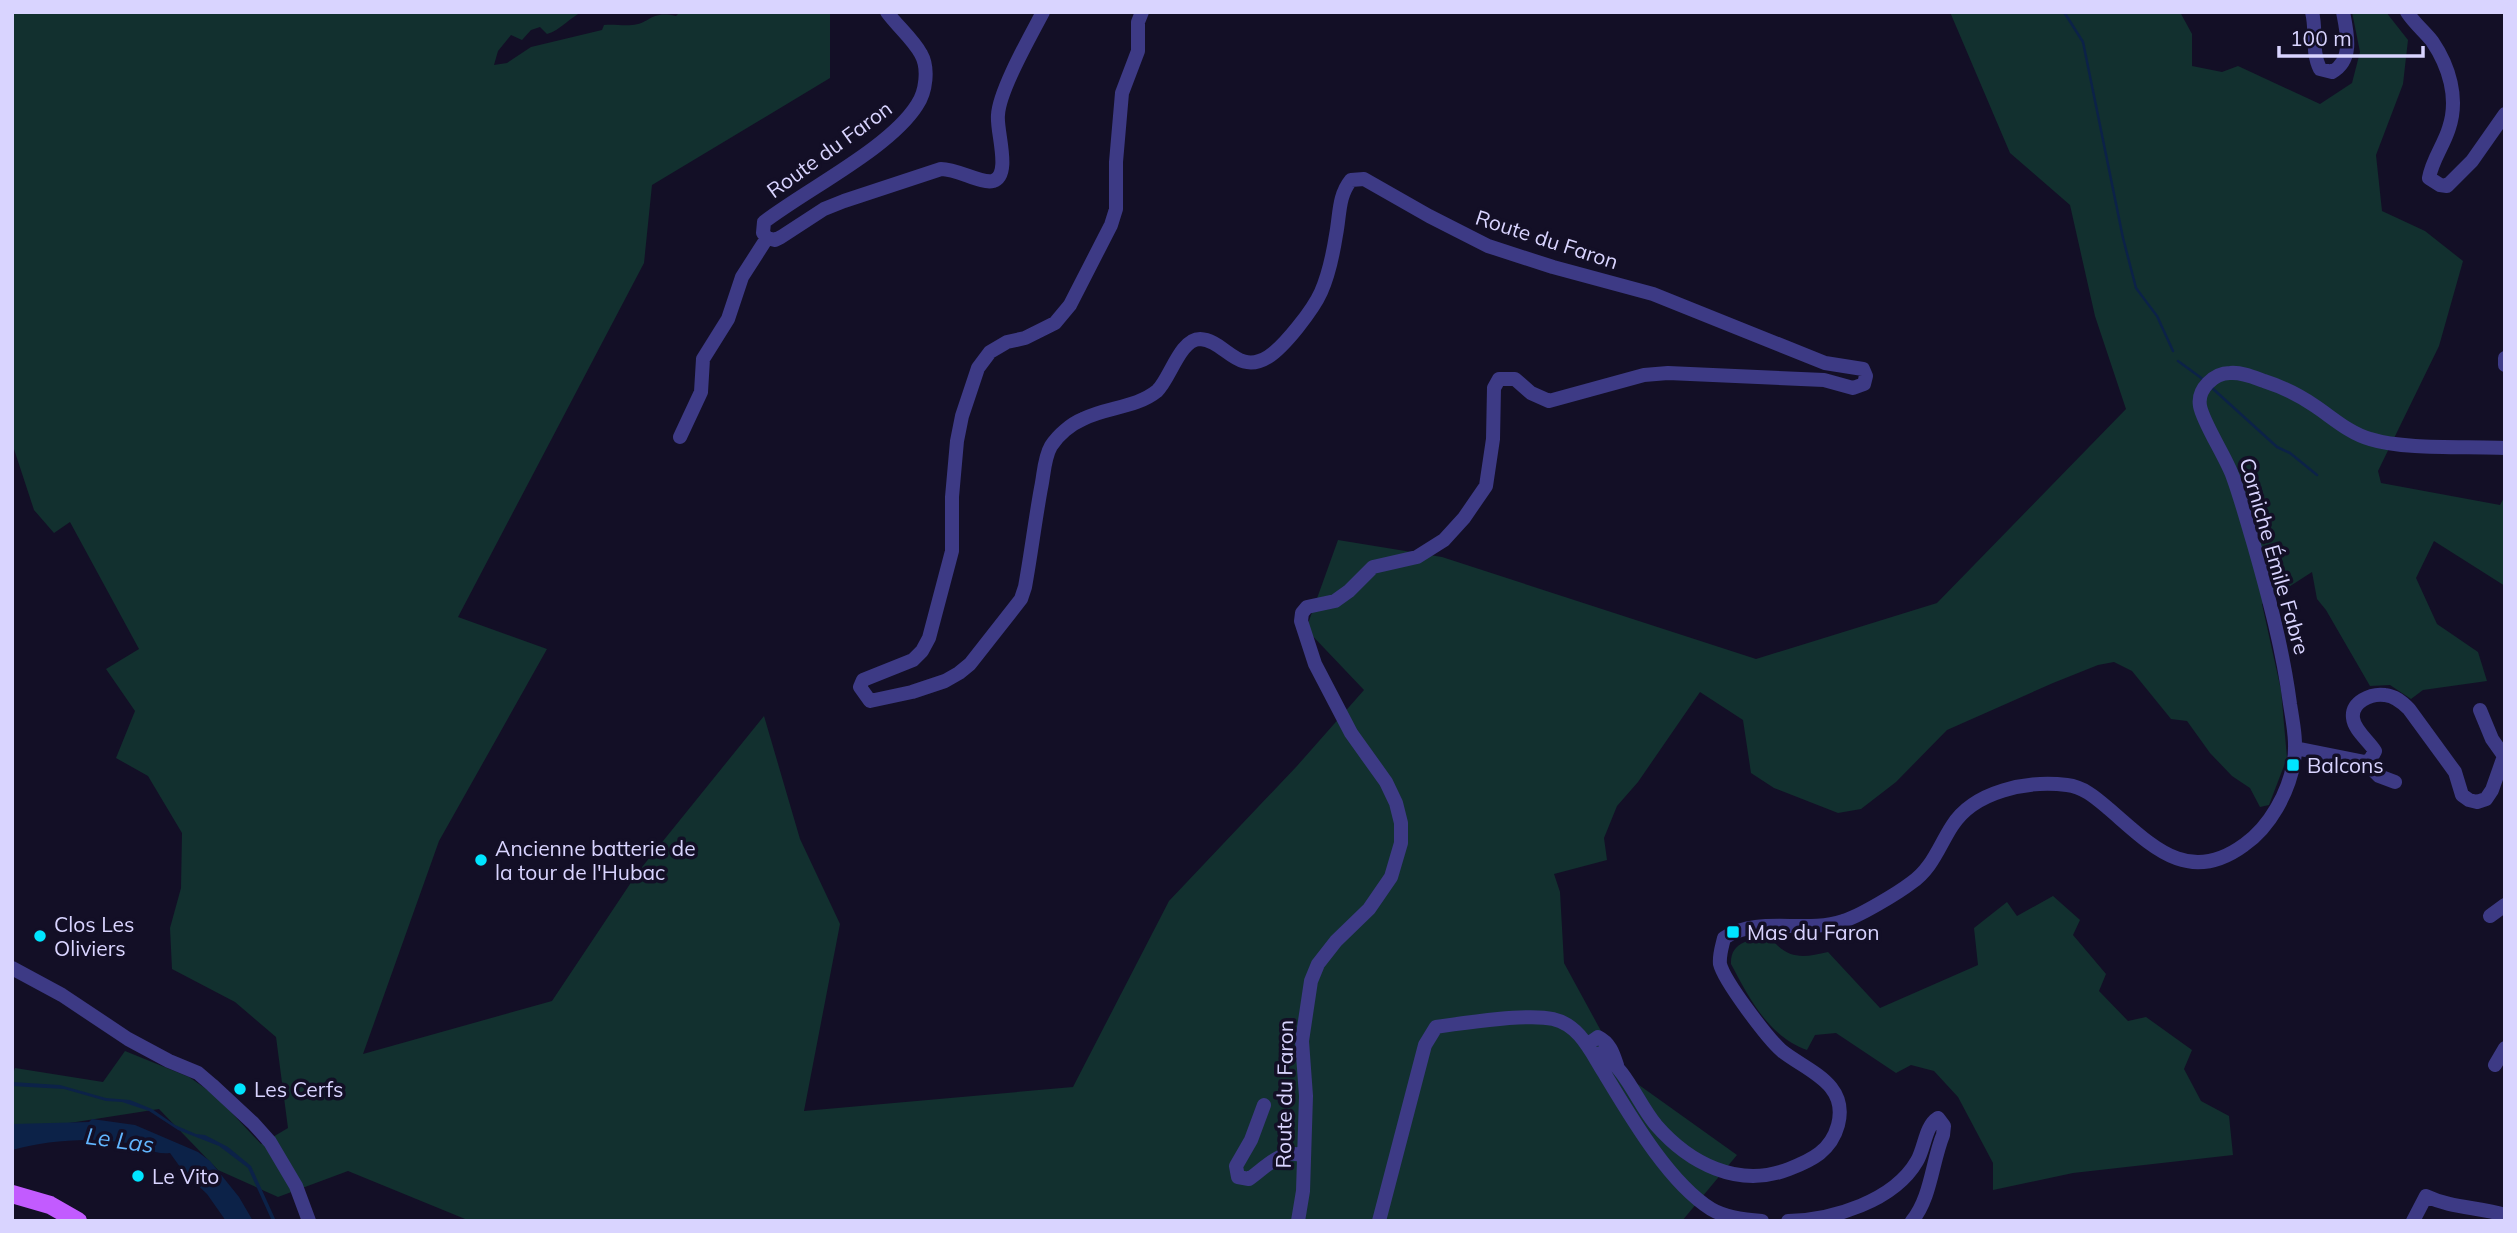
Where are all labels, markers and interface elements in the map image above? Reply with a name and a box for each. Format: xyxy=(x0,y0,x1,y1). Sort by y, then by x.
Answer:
scale bar xyxy=(2279,14,2422,58)
text: 100 m xyxy=(2290,25,2352,51)
street label: Route du Faron xyxy=(761,95,897,203)
street label: Route du Faron xyxy=(1472,204,1622,274)
street label: Corniche Émile Fabre xyxy=(2234,455,2316,657)
place label: Balcons xyxy=(2307,752,2384,778)
marker: Balcons xyxy=(2285,757,2301,773)
place label: Ancienne batterie de la tour de l'Hubac xyxy=(495,835,696,885)
marker: Ancienne batterie de la tour de l'Hubac xyxy=(473,852,489,868)
place label: Clos Les Oliviers xyxy=(54,911,134,961)
place label: Mas du Faron xyxy=(1747,919,1879,945)
marker: Mas du Faron xyxy=(1725,924,1741,940)
marker: Clos Les Oliviers xyxy=(32,928,48,944)
street label: Route du Faron xyxy=(1270,1020,1298,1168)
place label: Les Cerfs xyxy=(254,1076,343,1102)
marker: Les Cerfs xyxy=(232,1081,248,1097)
water label: Le Las xyxy=(84,1121,156,1159)
place label: Le Vito xyxy=(152,1163,219,1189)
marker: Le Vito xyxy=(130,1168,146,1184)

